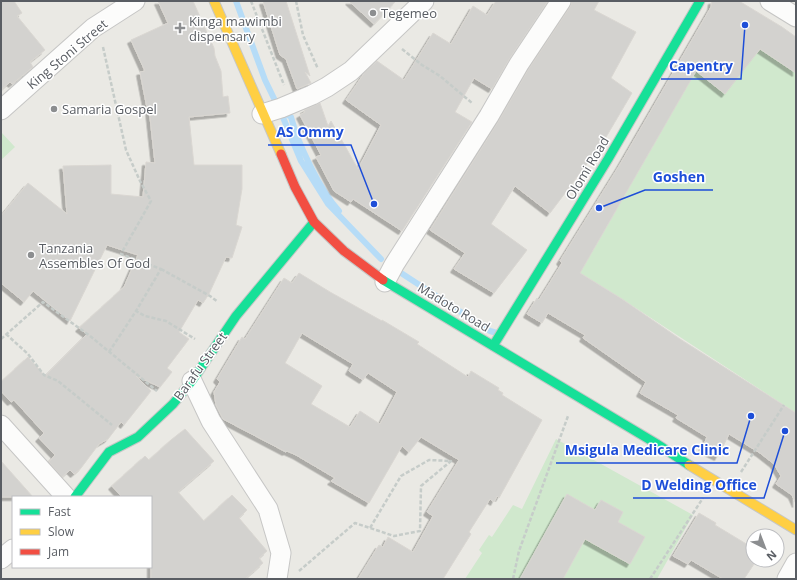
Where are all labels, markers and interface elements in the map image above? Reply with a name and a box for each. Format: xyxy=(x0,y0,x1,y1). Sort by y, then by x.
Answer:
place label: Tegemeo xyxy=(381,4,437,22)
marker: Tegemeo xyxy=(368,8,378,18)
place label: Kinga mawimbi dispensary xyxy=(189,12,282,45)
street label: King Stoni Street xyxy=(23,15,111,93)
marker: Kinga mawimbi dispensary xyxy=(174,22,186,34)
callout: Capentry xyxy=(661,53,741,79)
text: Capentry xyxy=(669,56,733,75)
place label: Samaria Gospel xyxy=(62,100,157,118)
marker: Samaria Gospel xyxy=(49,104,59,114)
callout: AS Ommy xyxy=(268,119,351,145)
text: AS Ommy xyxy=(276,122,344,141)
street label: Olomi Road xyxy=(561,133,613,203)
callout: Goshen xyxy=(645,164,713,190)
text: Goshen xyxy=(653,167,705,186)
place label: Tanzania Assembles Of God xyxy=(39,239,150,272)
marker: Tanzania Assembles Of God xyxy=(26,250,36,260)
street label: Madoto Road xyxy=(414,278,494,336)
street label: Barafu Street xyxy=(169,328,231,404)
callout: Msigula Medicare Clinic xyxy=(556,437,737,463)
text: Msigula Medicare Clinic xyxy=(565,440,729,459)
callout: D Welding Office xyxy=(633,472,764,498)
text: D Welding Office xyxy=(641,475,757,494)
legend xyxy=(12,496,152,568)
text: Fast xyxy=(48,503,71,520)
text: Slow xyxy=(48,523,75,540)
north arrow xyxy=(745,528,785,568)
text: Jam xyxy=(47,543,69,560)
text: N xyxy=(764,547,780,564)

